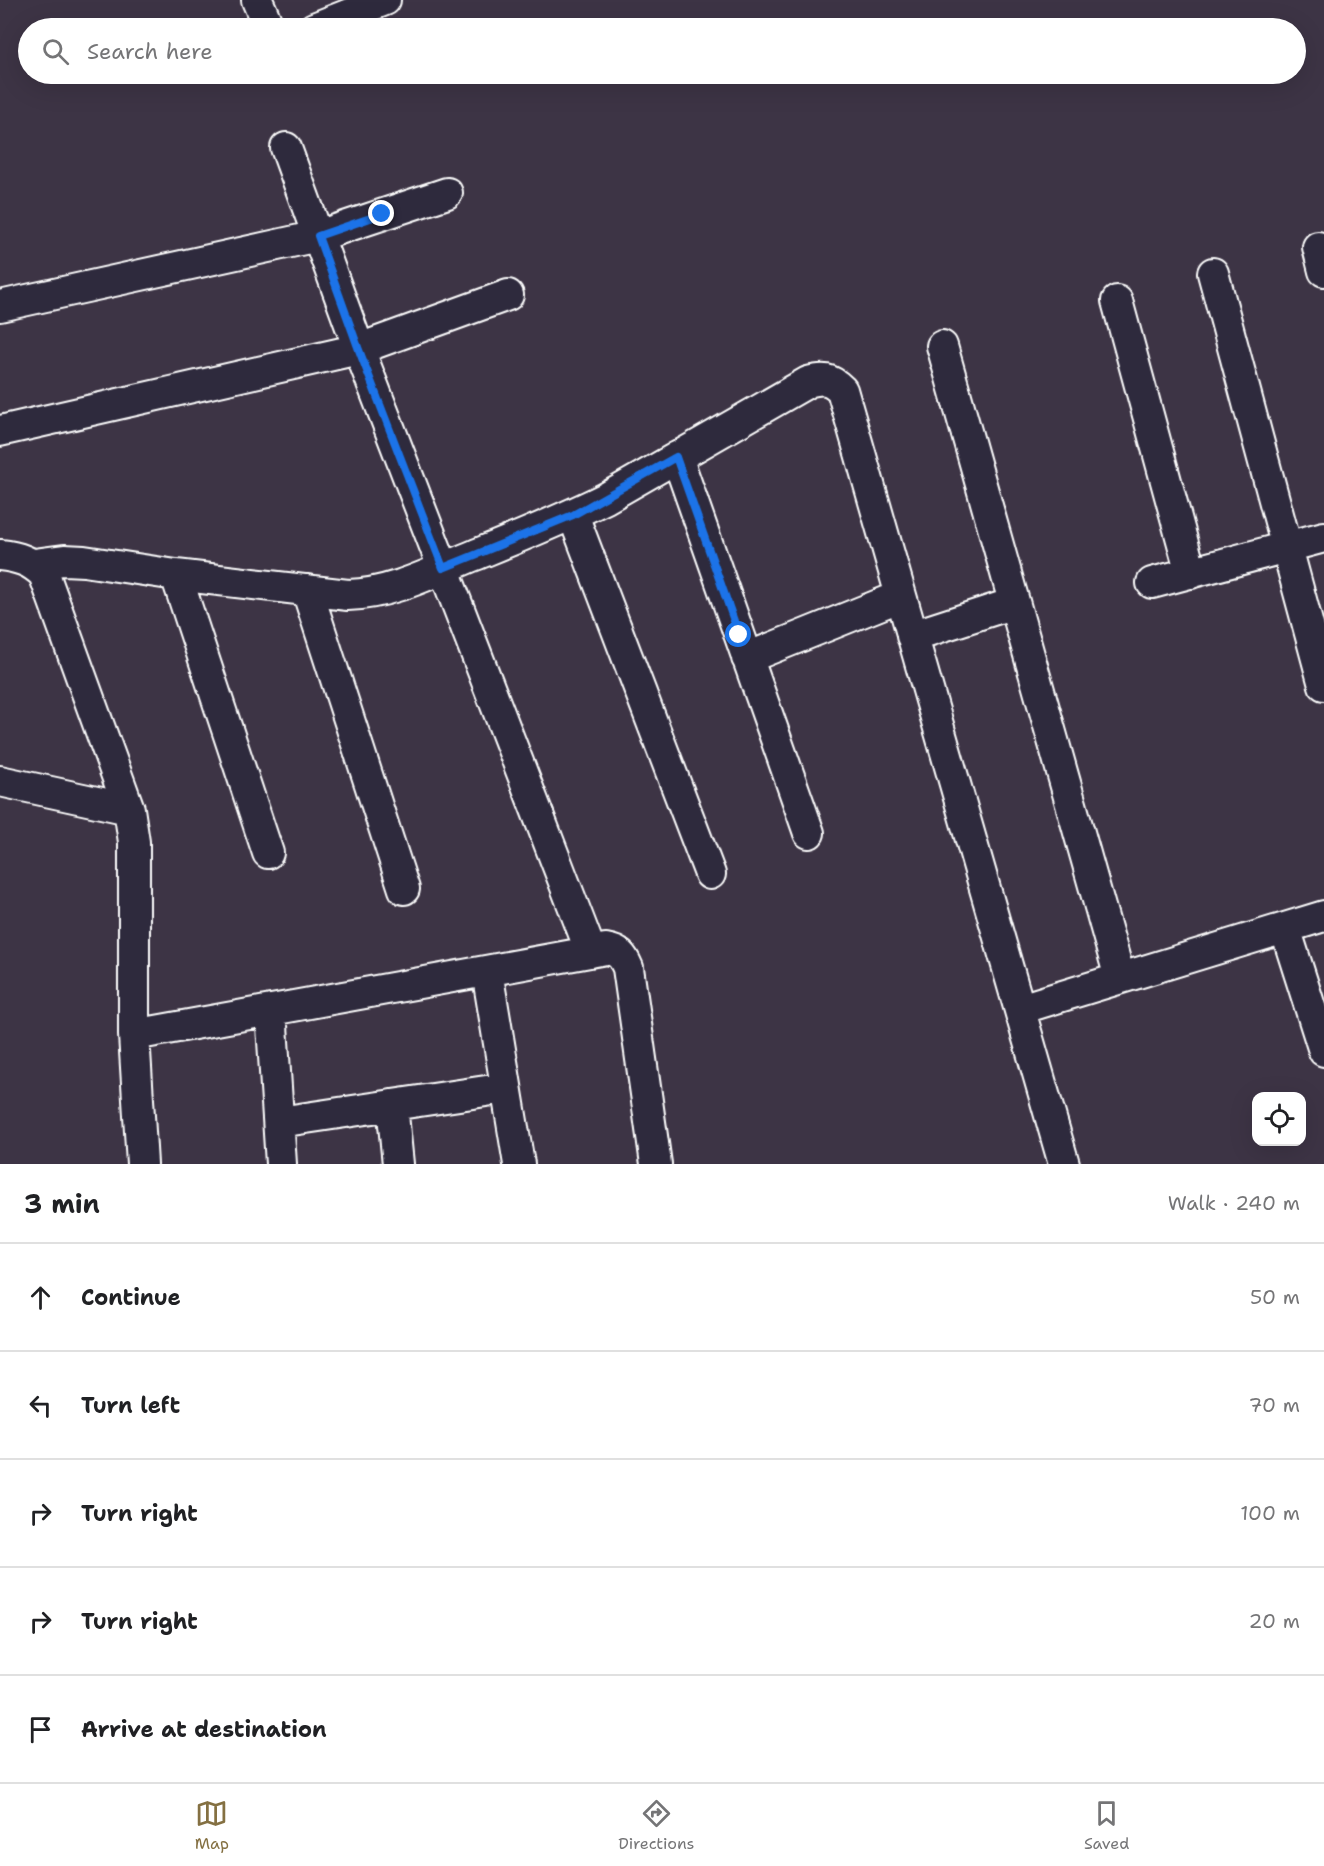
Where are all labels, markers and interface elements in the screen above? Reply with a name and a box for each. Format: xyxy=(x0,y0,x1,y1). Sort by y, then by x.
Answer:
search box xyxy=(18,18,1306,84)
icon: search xyxy=(39,35,72,68)
text: Search here xyxy=(87,37,213,66)
route end xyxy=(368,200,394,226)
route start xyxy=(725,621,751,647)
map controls xyxy=(1252,1092,1306,1146)
button: locate xyxy=(1252,1092,1306,1146)
text: 3 min xyxy=(24,1186,100,1221)
text: Walk · 240 m xyxy=(1168,1190,1300,1216)
icon: ahead xyxy=(24,1281,57,1314)
text: Continue xyxy=(81,1283,181,1312)
text: 50 m xyxy=(1250,1284,1300,1310)
icon: left xyxy=(24,1389,57,1422)
text: Turn left xyxy=(81,1391,180,1420)
text: 70 m xyxy=(1248,1392,1300,1418)
icon: right xyxy=(24,1497,57,1530)
text: Turn right xyxy=(81,1499,198,1528)
text: 100 m xyxy=(1240,1500,1300,1526)
icon: right xyxy=(24,1605,57,1638)
text: Turn right xyxy=(81,1607,198,1636)
text: 20 m xyxy=(1249,1608,1300,1634)
icon: arrive xyxy=(24,1713,57,1746)
text: Arrive at destination xyxy=(81,1715,327,1744)
tab: Map xyxy=(195,1797,229,1854)
tab: Directions xyxy=(618,1797,695,1854)
tab: Saved xyxy=(1084,1797,1129,1854)

